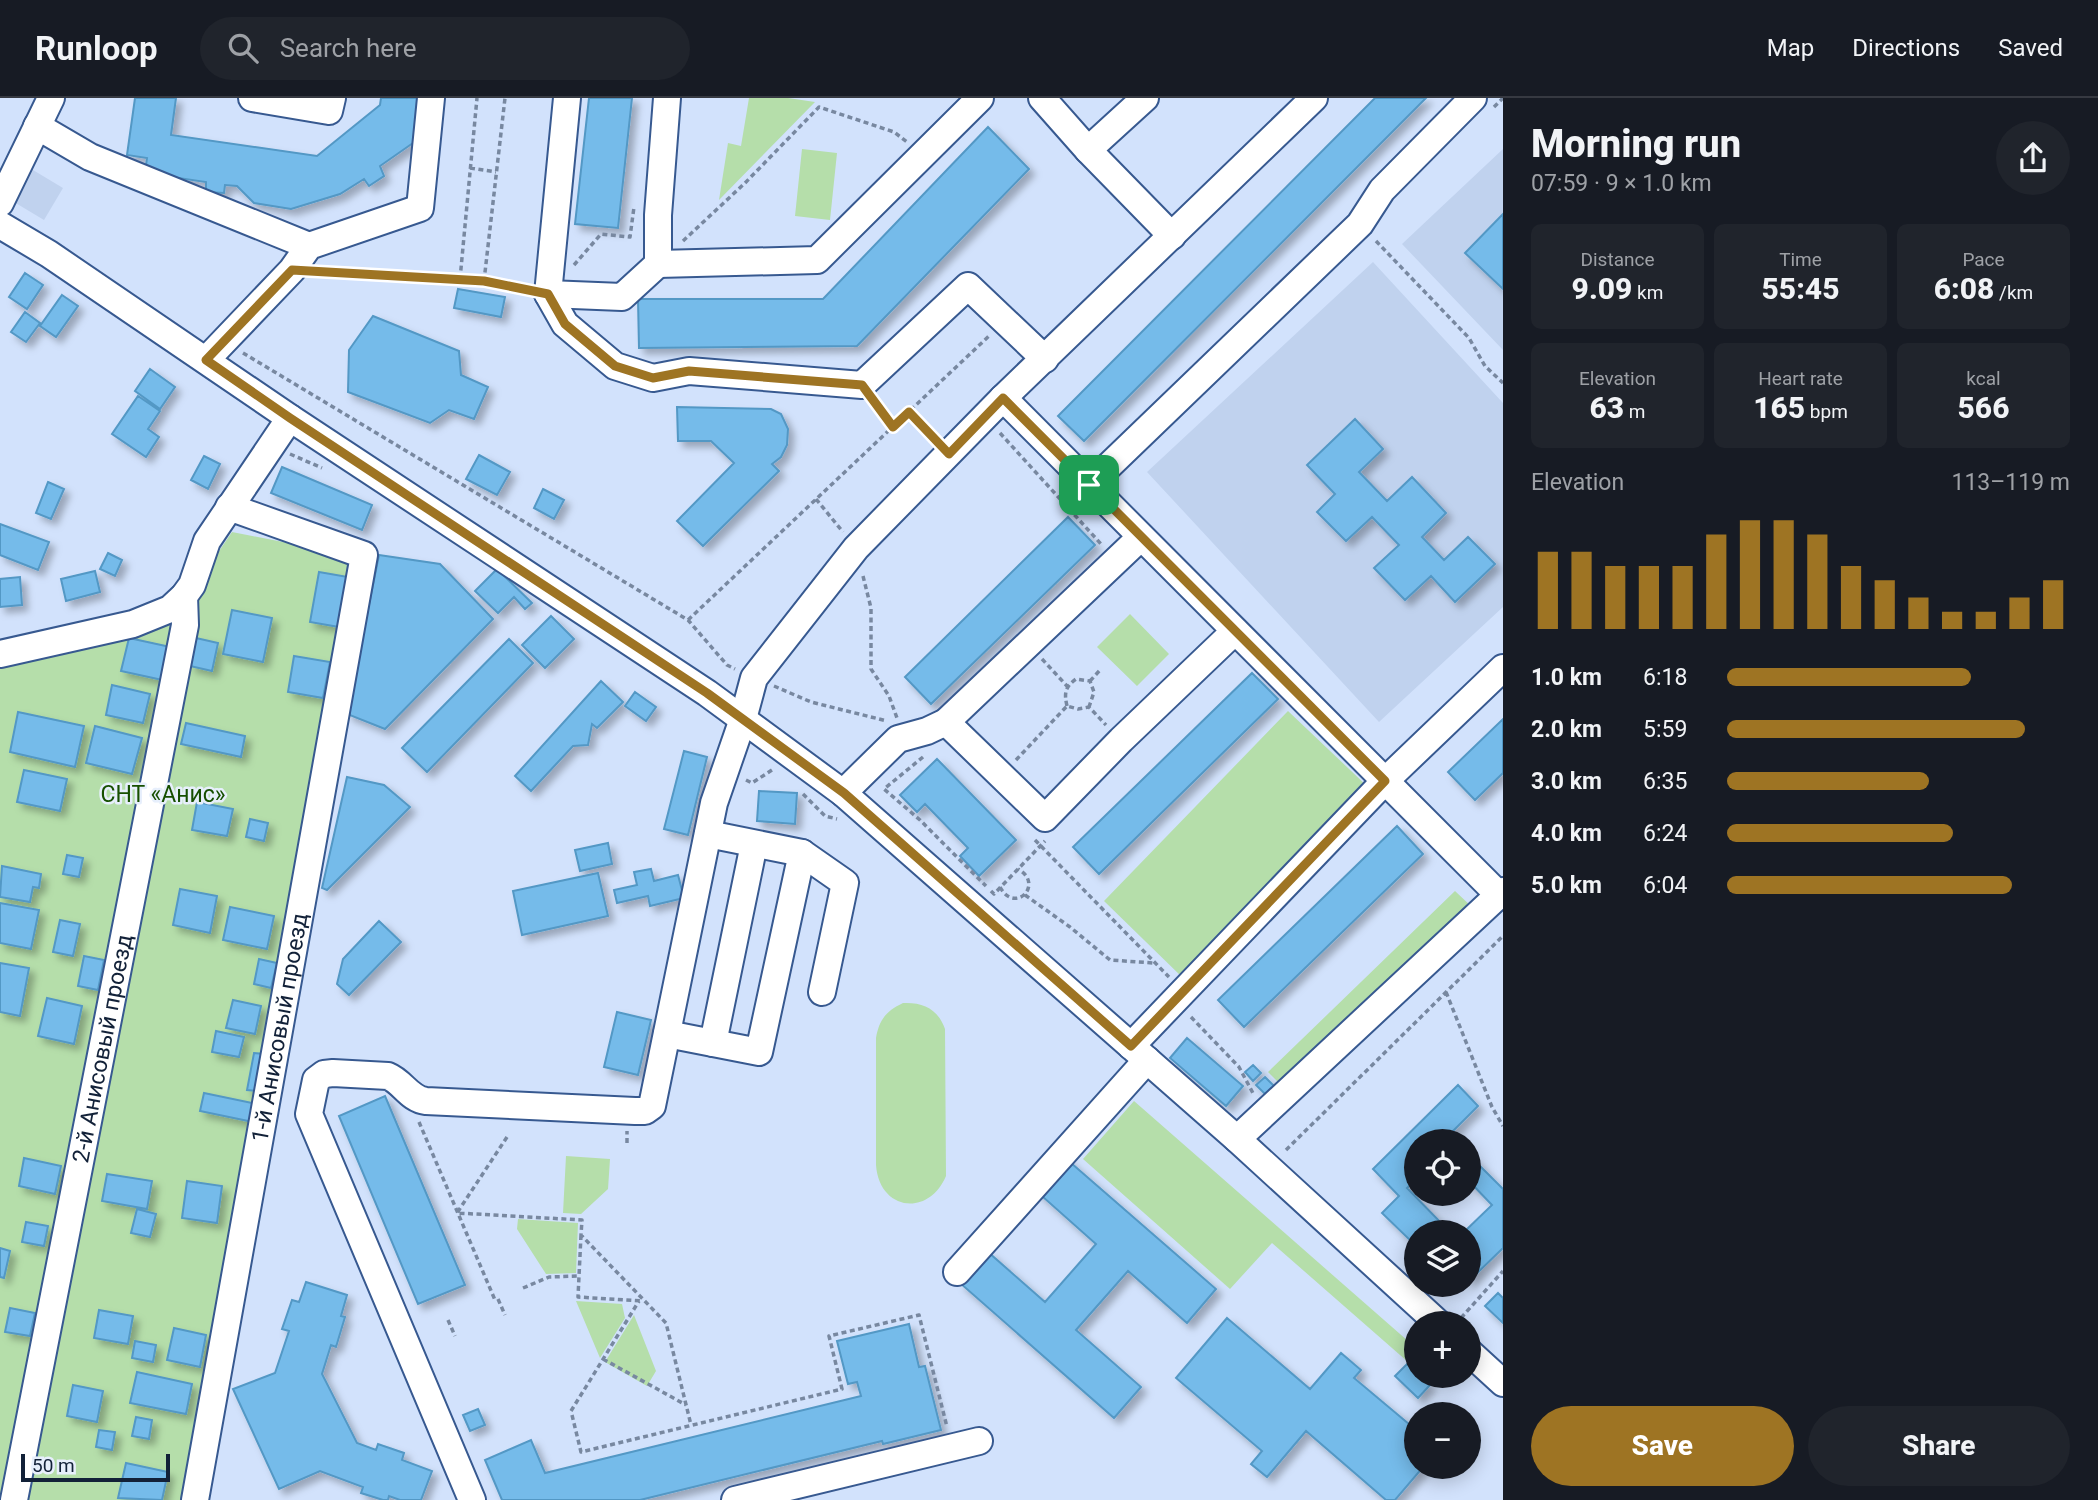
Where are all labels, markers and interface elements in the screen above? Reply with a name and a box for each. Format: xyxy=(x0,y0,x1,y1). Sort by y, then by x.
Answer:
search box xyxy=(200,17,690,80)
text: Runloop xyxy=(35,29,158,68)
icon: search xyxy=(224,29,262,67)
text: Search here xyxy=(280,33,416,63)
text: Map xyxy=(1767,34,1814,62)
text: Directions xyxy=(1852,34,1960,62)
text: Saved xyxy=(1998,34,2063,62)
button: share xyxy=(1996,121,2070,195)
text: Morning run xyxy=(1531,122,1741,166)
text: 07:59 · 9 × 1.0 km xyxy=(1531,170,1712,197)
text: Distance xyxy=(1581,248,1654,271)
text: Time xyxy=(1779,248,1822,271)
text: Pace xyxy=(1962,248,2005,271)
text: 9.09 xyxy=(1572,271,1632,306)
text: 55:45 xyxy=(1762,271,1839,306)
text: 6:08 xyxy=(1934,271,1994,306)
text: km xyxy=(1632,281,1663,304)
text: /km xyxy=(1994,281,2033,304)
text: Elevation xyxy=(1579,367,1656,390)
text: Heart rate xyxy=(1758,367,1843,390)
text: kcal xyxy=(1966,367,2001,390)
text: 63 xyxy=(1590,390,1624,425)
text: 165 xyxy=(1753,390,1805,425)
text: 566 xyxy=(1958,390,2009,425)
text: m xyxy=(1624,400,1645,423)
text: bpm xyxy=(1805,400,1848,423)
pin xyxy=(1059,455,1119,515)
icon: arrive xyxy=(1070,466,1108,504)
text: Elevation xyxy=(1531,469,1624,496)
text: 113–119 m xyxy=(1951,469,2070,496)
text: 1.0 km xyxy=(1531,664,1602,691)
text: 6:18 xyxy=(1643,664,1687,691)
text: 2.0 km xyxy=(1531,716,1602,743)
text: 5:59 xyxy=(1643,716,1687,743)
text: 3.0 km xyxy=(1531,768,1602,795)
text: 6:35 xyxy=(1643,768,1687,795)
park label: СНТ «Анис» xyxy=(100,781,226,808)
text: 4.0 km xyxy=(1531,820,1602,847)
text: 6:24 xyxy=(1643,820,1687,847)
text: 5.0 km xyxy=(1531,872,1602,899)
text: 6:04 xyxy=(1643,872,1687,899)
street label: 1-й Анисовый проезд xyxy=(246,911,314,1144)
street label: 2-й Анисовый проезд xyxy=(67,932,138,1165)
map controls xyxy=(1404,1129,1481,1479)
button: locate xyxy=(1404,1129,1481,1206)
button: layers xyxy=(1404,1220,1481,1297)
button: + xyxy=(1404,1311,1481,1388)
button: − xyxy=(1404,1402,1481,1479)
button: Save xyxy=(1531,1406,1794,1486)
button: Share xyxy=(1808,1406,2070,1486)
scale bar xyxy=(21,1451,170,1483)
text: 50 m xyxy=(32,1454,75,1477)

